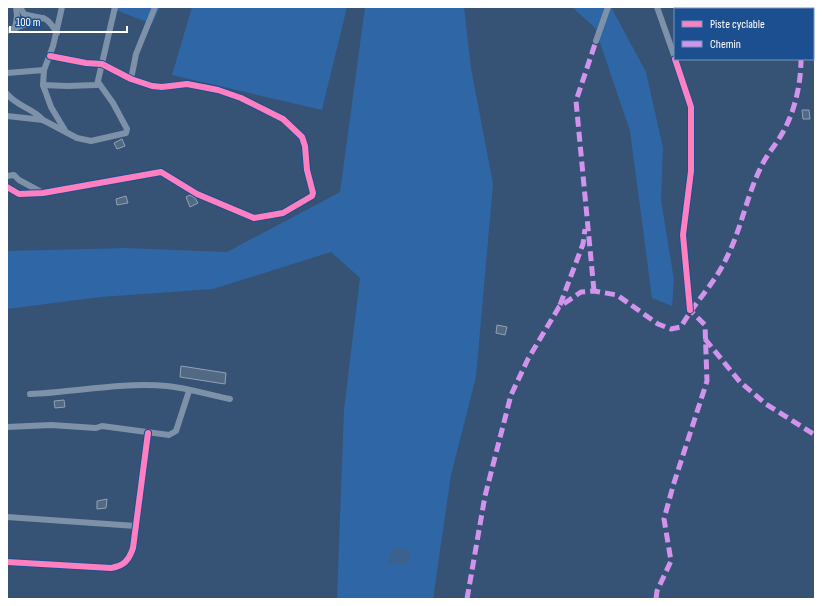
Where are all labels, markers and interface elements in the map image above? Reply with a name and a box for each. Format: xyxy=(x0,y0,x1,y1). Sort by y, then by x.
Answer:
scale bar xyxy=(10,8,127,34)
legend xyxy=(674,8,814,60)
text: 100 m xyxy=(16,15,41,30)
text: Piste cyclable xyxy=(710,17,765,32)
text: Chemin xyxy=(710,37,741,52)

